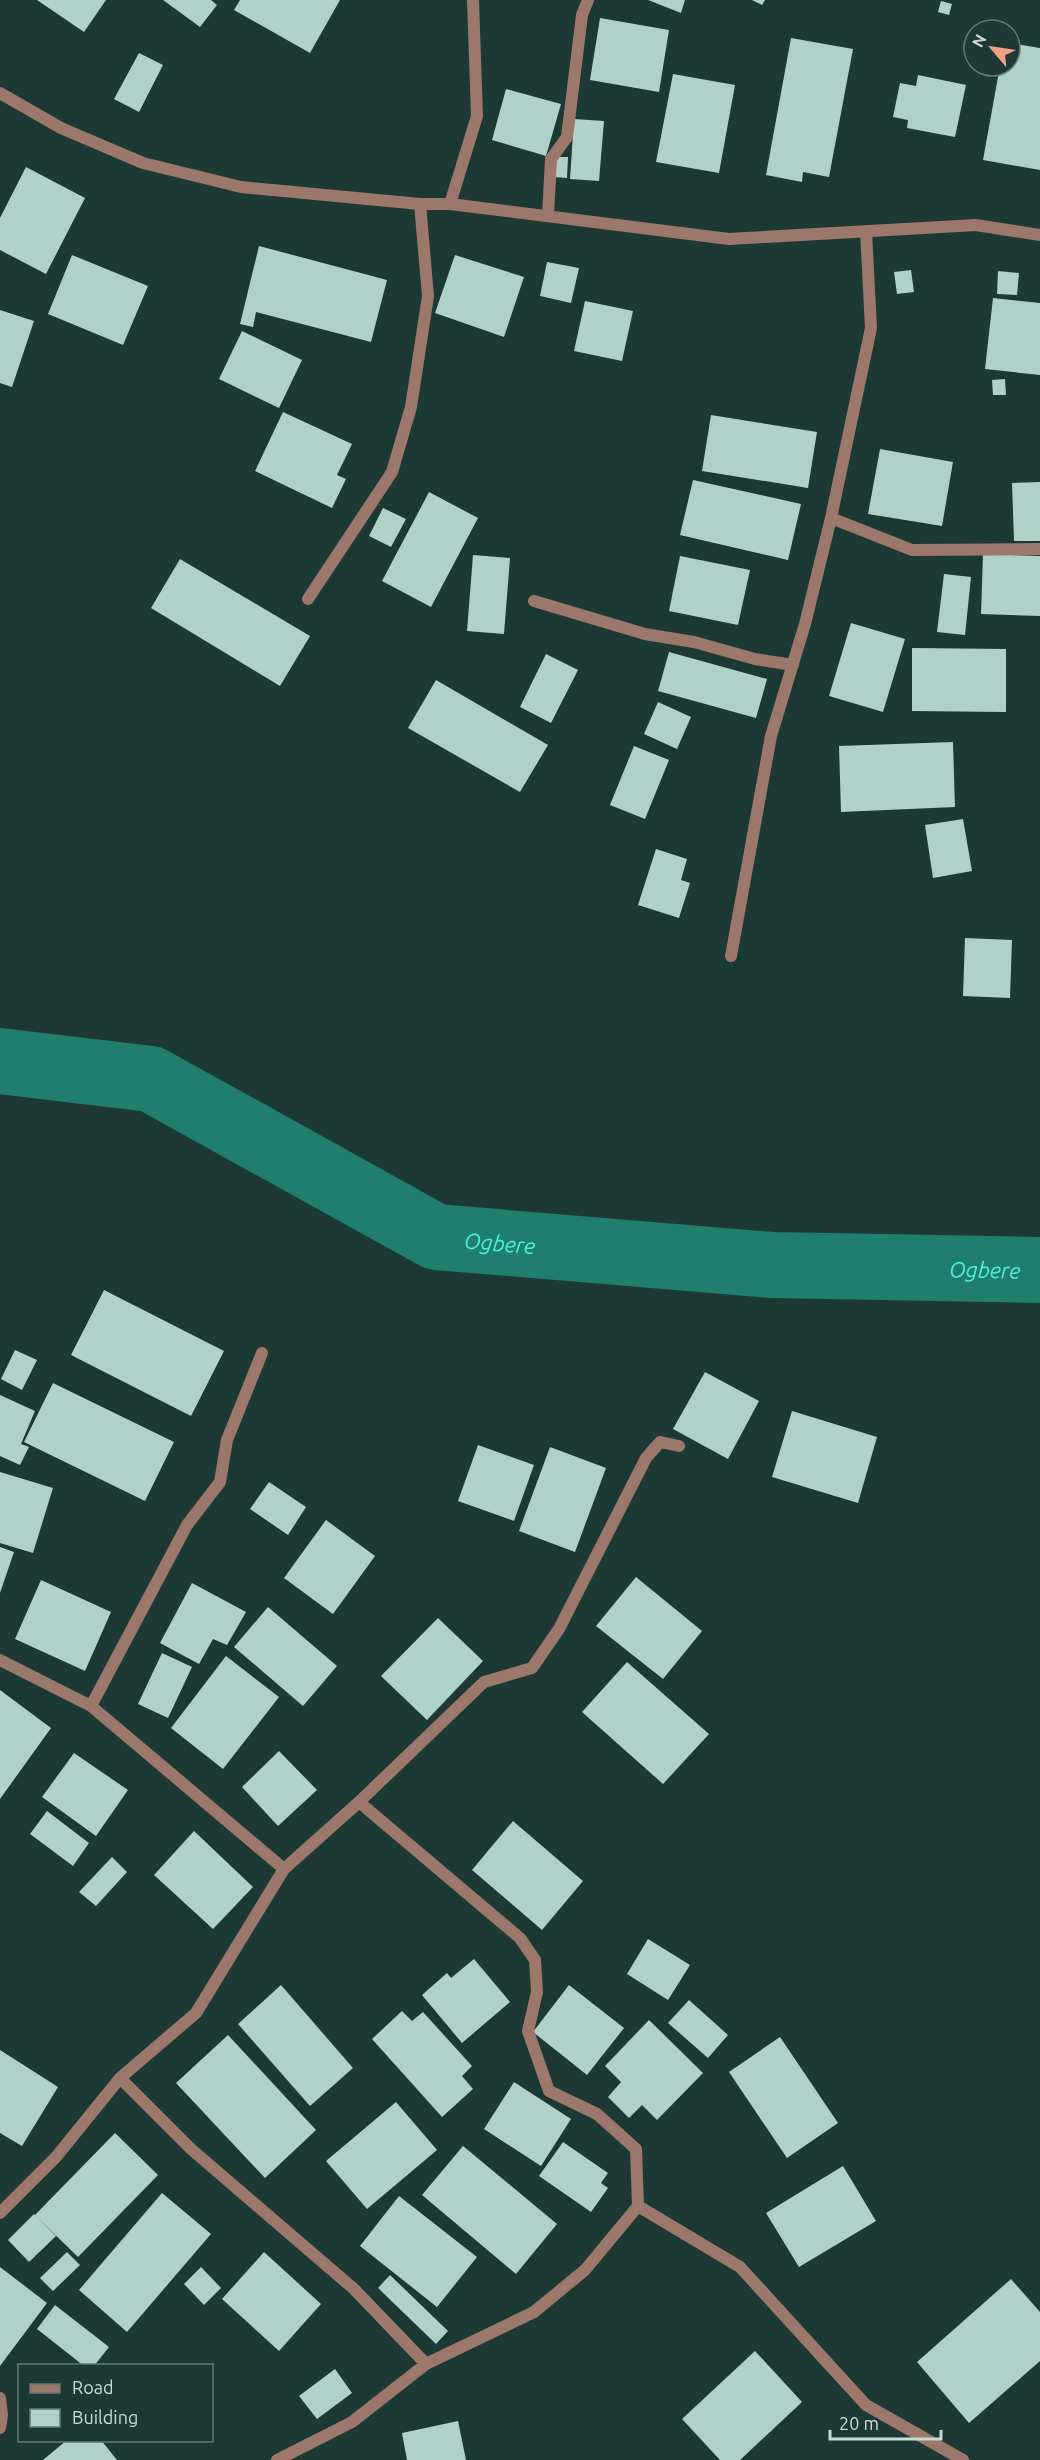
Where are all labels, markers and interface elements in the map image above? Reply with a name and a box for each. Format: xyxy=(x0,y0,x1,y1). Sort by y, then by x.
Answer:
north arrow xyxy=(962,18,1022,78)
text: N xyxy=(968,31,990,50)
water label: Ogbere xyxy=(463,1227,536,1258)
water label: Ogbere xyxy=(949,1256,1021,1282)
legend xyxy=(18,2364,213,2442)
text: Road xyxy=(72,2377,114,2397)
scale bar xyxy=(830,2403,941,2441)
text: Building xyxy=(72,2407,138,2427)
text: 20 m xyxy=(839,2413,879,2433)

